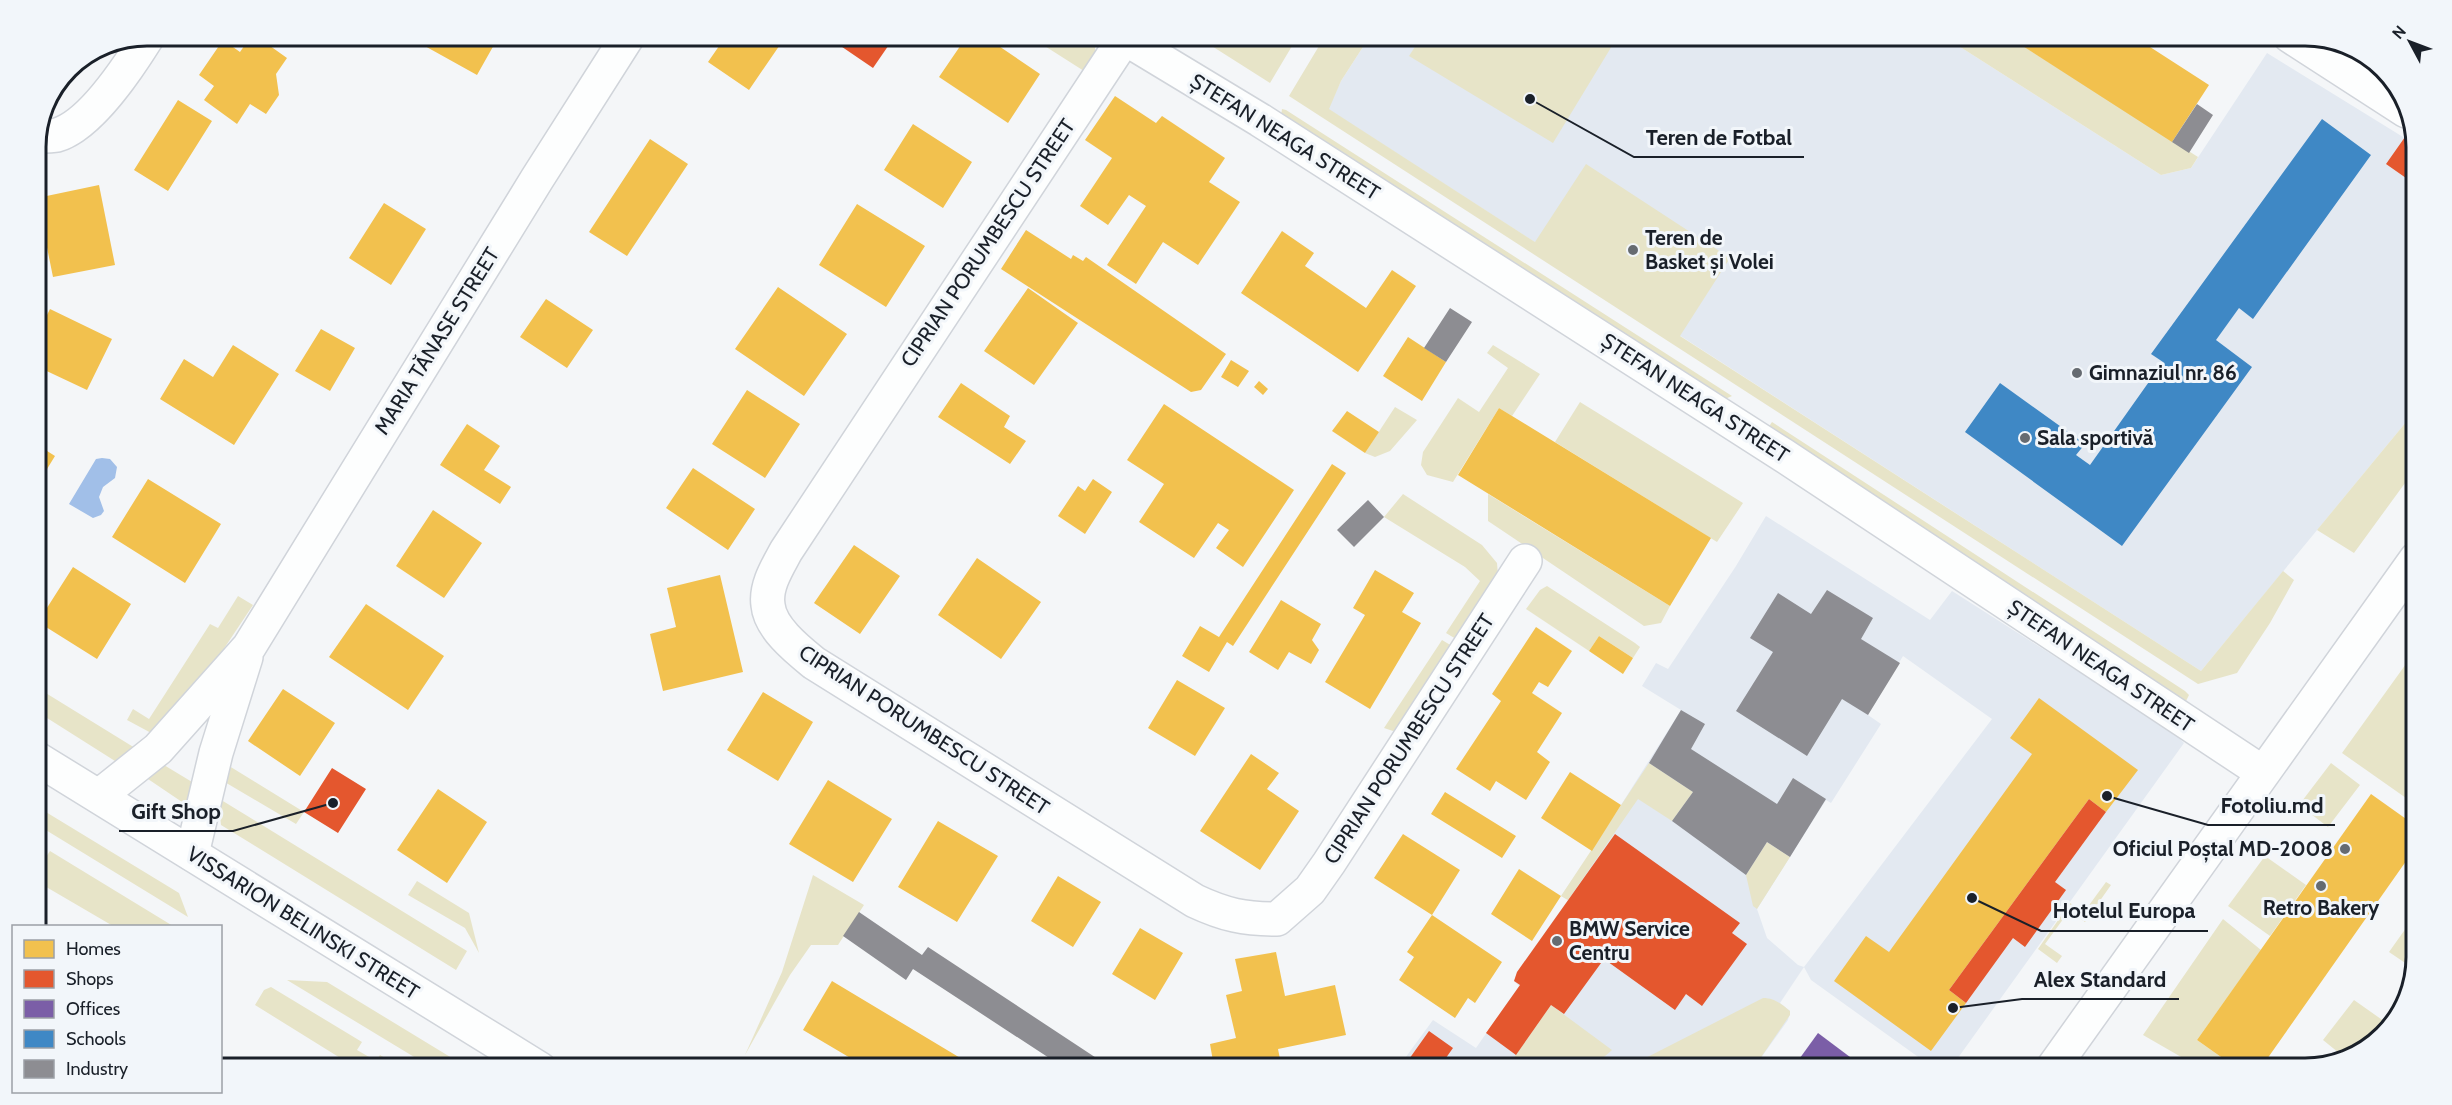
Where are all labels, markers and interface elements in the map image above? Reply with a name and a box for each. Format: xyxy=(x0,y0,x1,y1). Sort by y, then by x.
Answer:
north arrow xyxy=(2380,12,2440,72)
text: N xyxy=(2388,22,2410,43)
street label: ȘTEFAN NEAGA STREET xyxy=(1185,68,1385,207)
street label: CIPRIAN PORUMBESCU STREET xyxy=(895,114,1080,371)
callout: Teren de Fotbal xyxy=(1634,117,1804,157)
text: Teren de Fotbal xyxy=(1646,124,1792,151)
place label: Teren de Basket și Volei xyxy=(1645,225,1774,276)
street label: MARIA TĂNASE STREET xyxy=(369,243,504,439)
marker: Teren de Basket și Volei xyxy=(1626,243,1640,257)
street label: ȘTEFAN NEAGA STREET xyxy=(1596,327,1794,469)
place label: Gimnaziul nr. 86 xyxy=(2089,360,2237,385)
marker: Gimnaziul nr. 86 xyxy=(2070,366,2084,380)
place label: Sala sportivă xyxy=(2037,425,2154,450)
marker: Sala sportivă xyxy=(2018,431,2032,445)
street label: ȘTEFAN NEAGA STREET xyxy=(2002,594,2199,739)
street label: CIPRIAN PORUMBESCU STREET xyxy=(1318,609,1499,869)
street label: CIPRIAN PORUMBESCU STREET xyxy=(794,639,1054,820)
callout: Fotoliu.md xyxy=(2208,785,2335,825)
callout: Gift Shop xyxy=(119,791,233,831)
text: Fotoliu.md xyxy=(2220,792,2324,819)
text: Gift Shop xyxy=(131,798,221,825)
place label: Oficiul Poștal MD-2008 xyxy=(2113,836,2333,863)
street label: VISSARION BELINSKI STREET xyxy=(183,841,424,1004)
marker: Oficiul Poștal MD-2008 xyxy=(2338,842,2352,856)
marker: Retro Bakery xyxy=(2314,879,2328,893)
callout: Hotelul Europa xyxy=(2041,891,2208,931)
place label: Retro Bakery xyxy=(2263,895,2380,920)
text: Hotelul Europa xyxy=(2052,897,2196,924)
place label: BMW Service Centru xyxy=(1569,916,1690,965)
legend xyxy=(12,925,222,1093)
marker: BMW Service Centru xyxy=(1550,934,1564,948)
text: Homes xyxy=(66,938,121,960)
callout: Alex Standard xyxy=(2022,959,2179,999)
text: Alex Standard xyxy=(2034,966,2166,993)
text: Shops xyxy=(66,968,114,990)
text: Offices xyxy=(66,998,120,1020)
text: Schools xyxy=(66,1028,126,1050)
text: Industry xyxy=(66,1058,128,1080)

